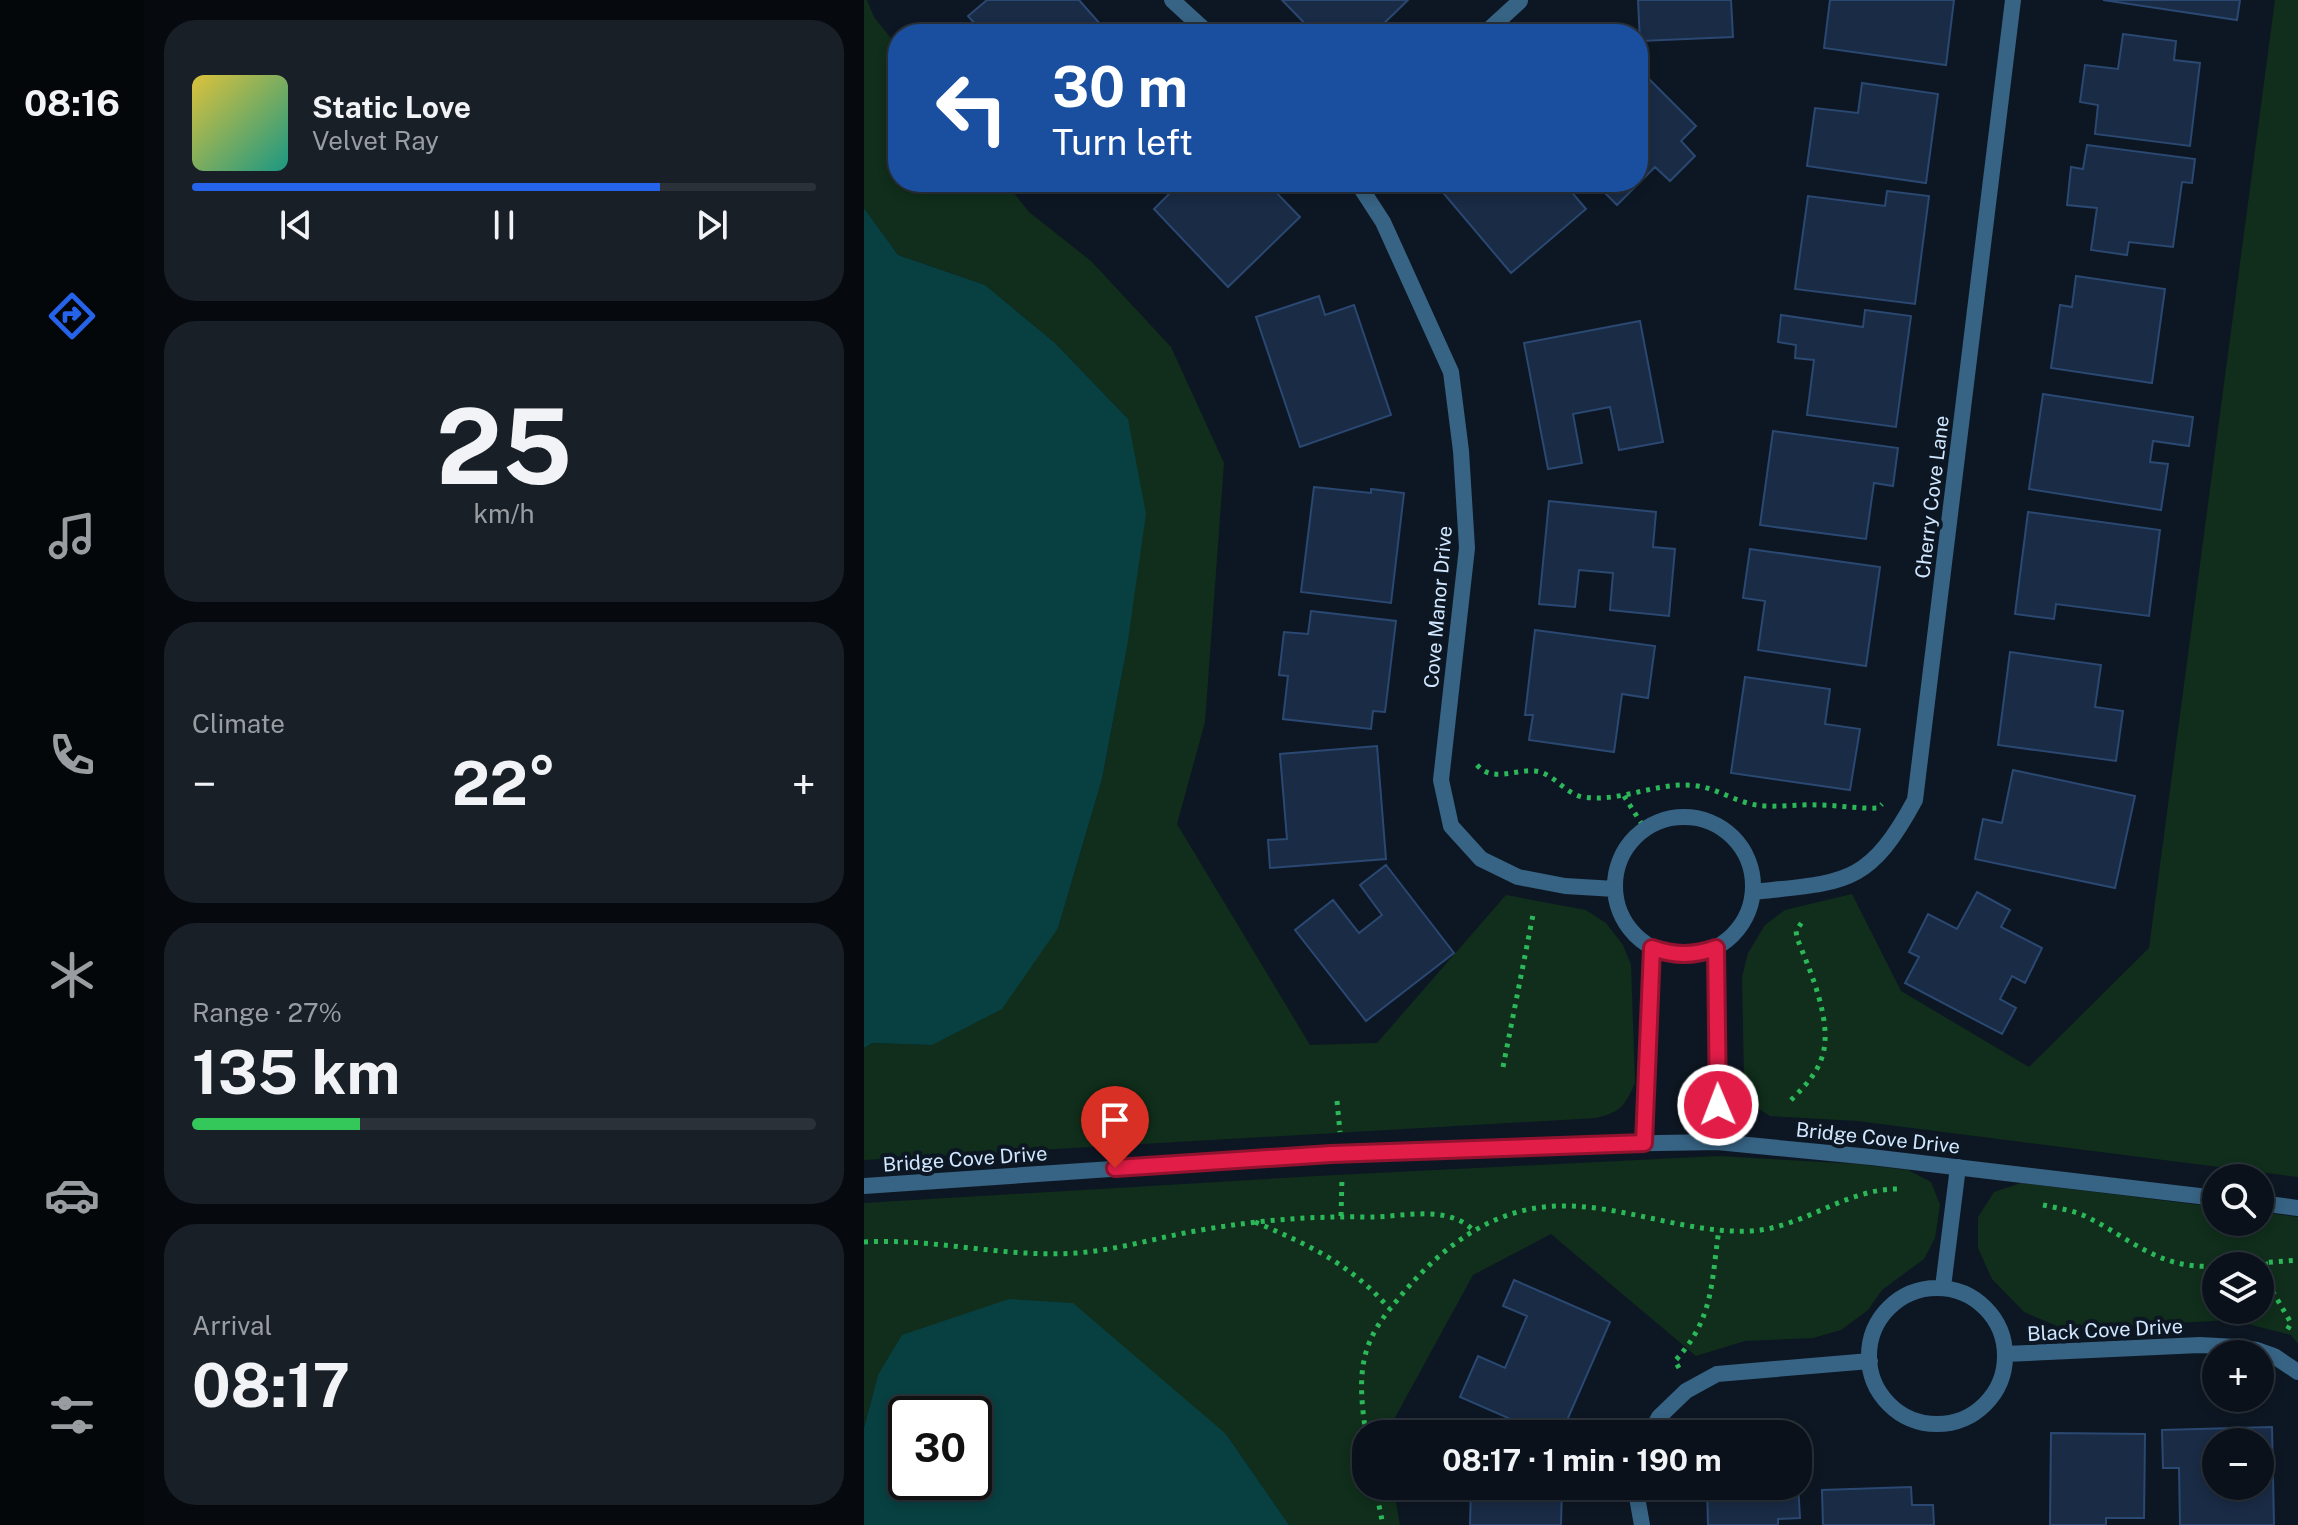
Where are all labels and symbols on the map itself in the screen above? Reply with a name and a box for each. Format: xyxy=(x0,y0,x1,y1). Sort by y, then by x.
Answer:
street label: Cherry Cove Lane xyxy=(1910,414,1954,580)
street label: Cove Manor Drive xyxy=(1419,525,1457,689)
position arrow xyxy=(1676,1063,1760,1147)
pin xyxy=(1081,1086,1149,1168)
street label: Bridge Cove Drive xyxy=(1795,1117,1961,1159)
street label: Bridge Cove Drive xyxy=(882,1141,1048,1177)
street label: Black Cove Drive xyxy=(2027,1314,2183,1346)
speed limit sign: 30 xyxy=(888,1396,992,1500)

